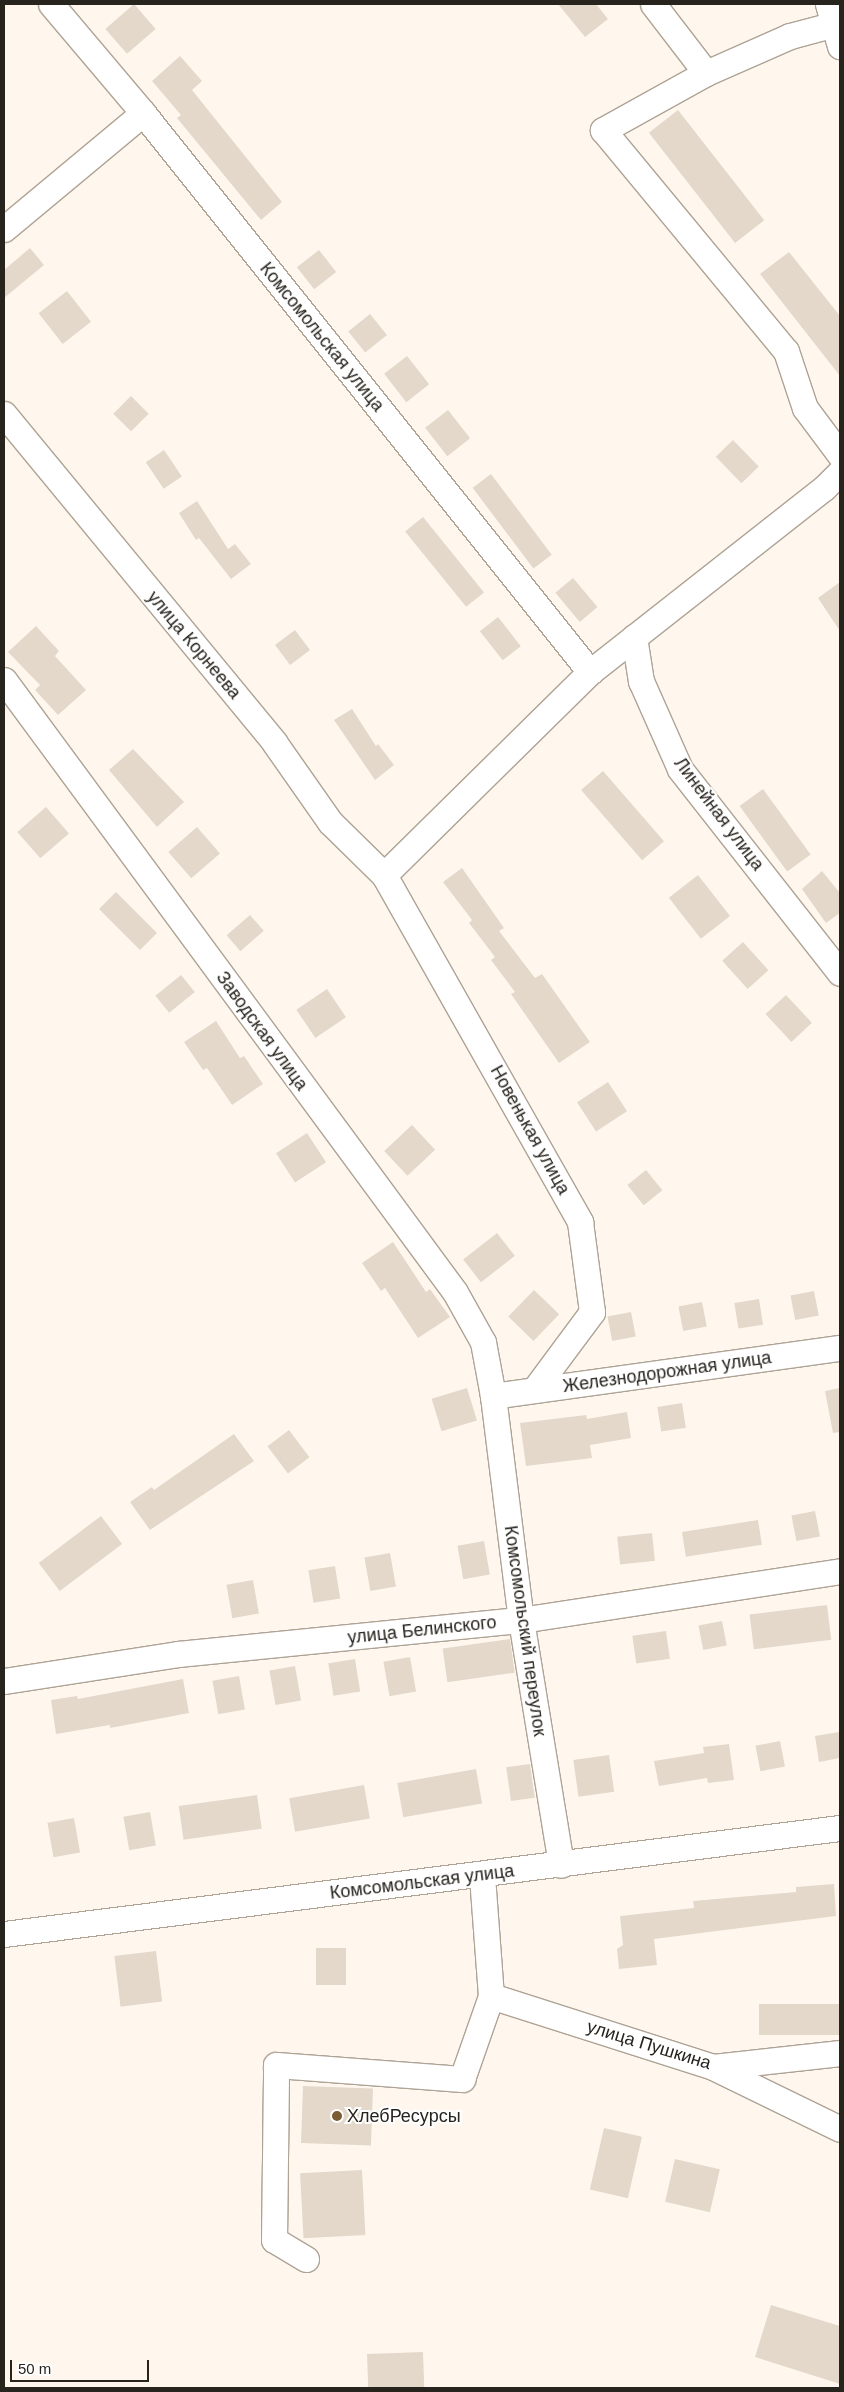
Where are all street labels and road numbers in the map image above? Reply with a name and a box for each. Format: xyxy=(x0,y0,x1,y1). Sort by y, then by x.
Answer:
street label: Комсомольская улица xyxy=(255,258,389,416)
street label: улица Корнеева xyxy=(143,587,245,703)
street label: Линейная улица xyxy=(669,753,769,875)
street label: Заводская улица xyxy=(212,967,312,1095)
street label: Новенькая улица xyxy=(486,1062,574,1198)
street label: Железнодорожная улица xyxy=(561,1347,773,1397)
street label: Комсомольский переулок xyxy=(500,1524,550,1738)
street label: улица Белинского xyxy=(347,1611,497,1649)
street label: Комсомольская улица xyxy=(329,1860,515,1904)
street label: улица Пушкина xyxy=(584,2016,714,2074)

